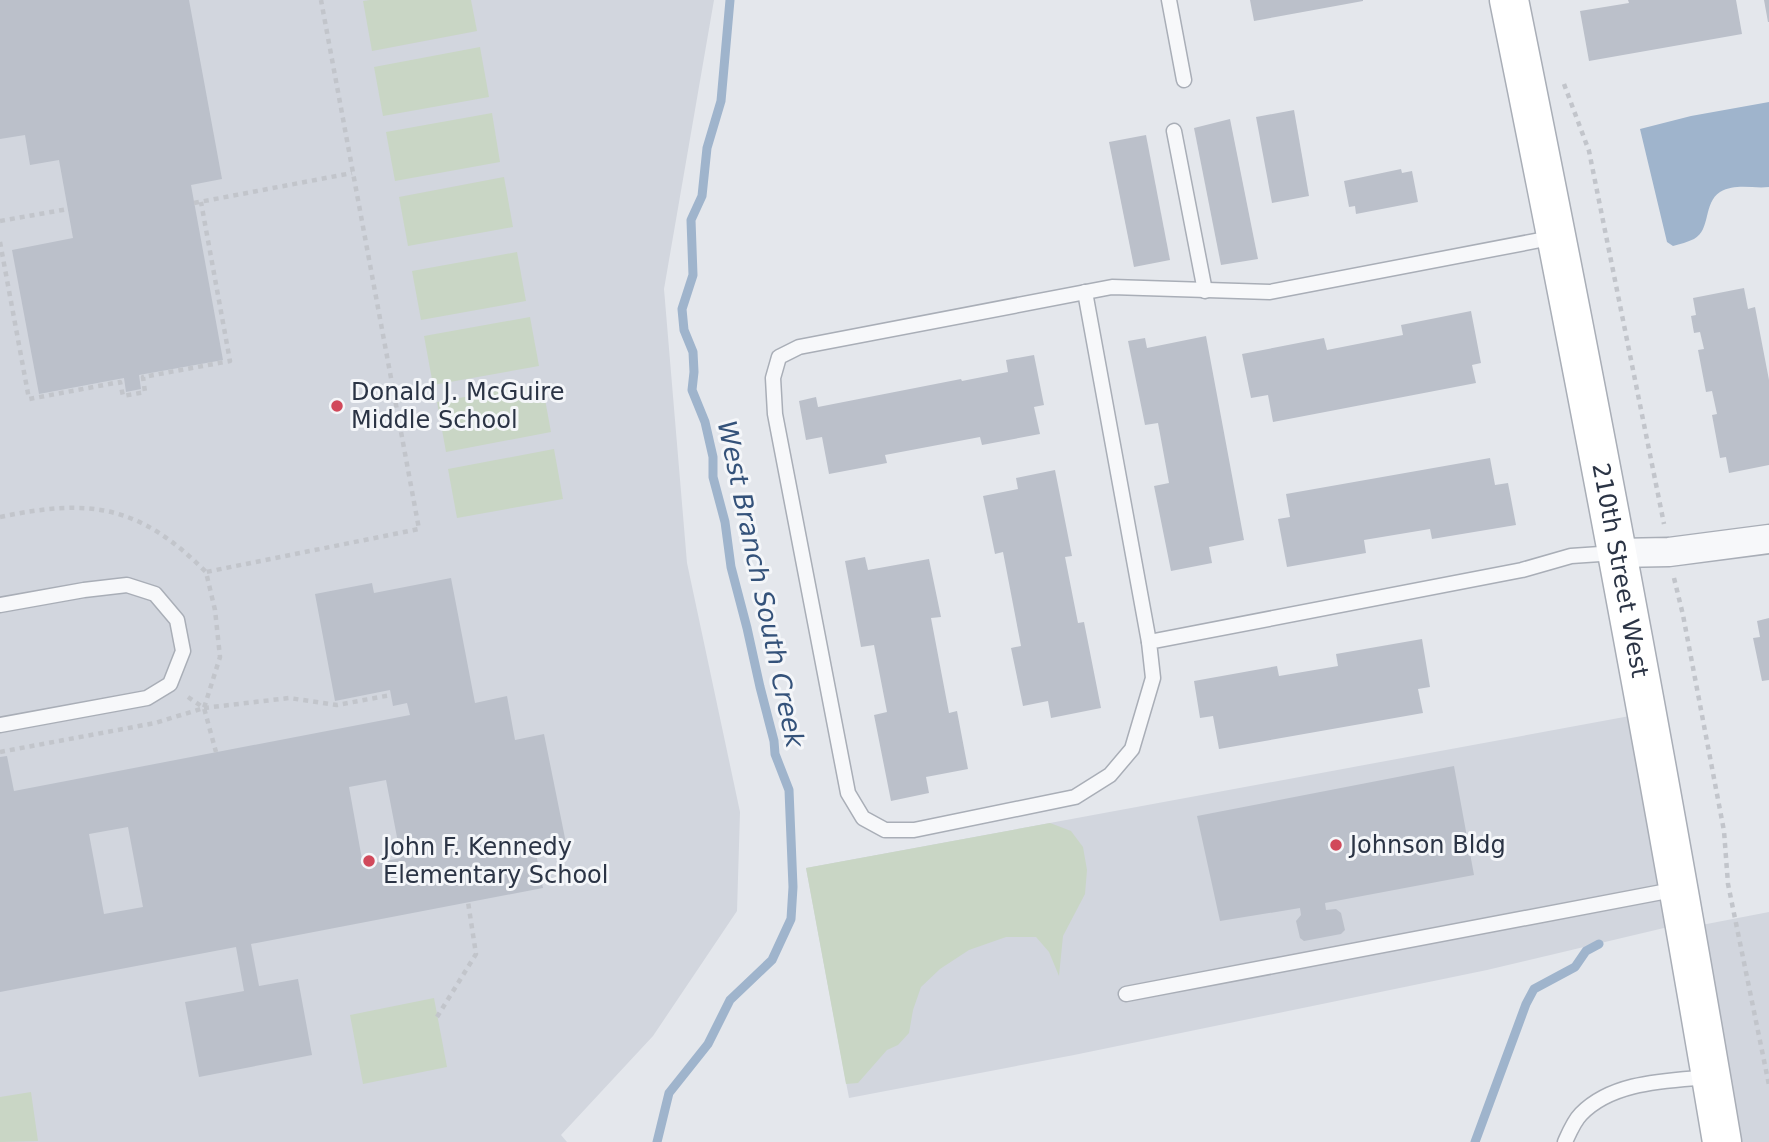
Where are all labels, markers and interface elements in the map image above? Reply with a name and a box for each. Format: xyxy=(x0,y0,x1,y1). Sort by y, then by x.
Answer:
place label: Donald J. McGuire Middle School xyxy=(351,378,564,434)
marker: Donald J. McGuire Middle School xyxy=(329,398,345,414)
water label: West Branch South Creek xyxy=(712,418,811,751)
street label: 210th Street West xyxy=(1586,461,1654,680)
place label: Johnson Bldg xyxy=(1348,831,1506,859)
place label: John F. Kennedy Elementary School xyxy=(381,833,608,889)
marker: Johnson Bldg xyxy=(1328,837,1344,853)
marker: John F. Kennedy Elementary School xyxy=(361,853,377,869)

